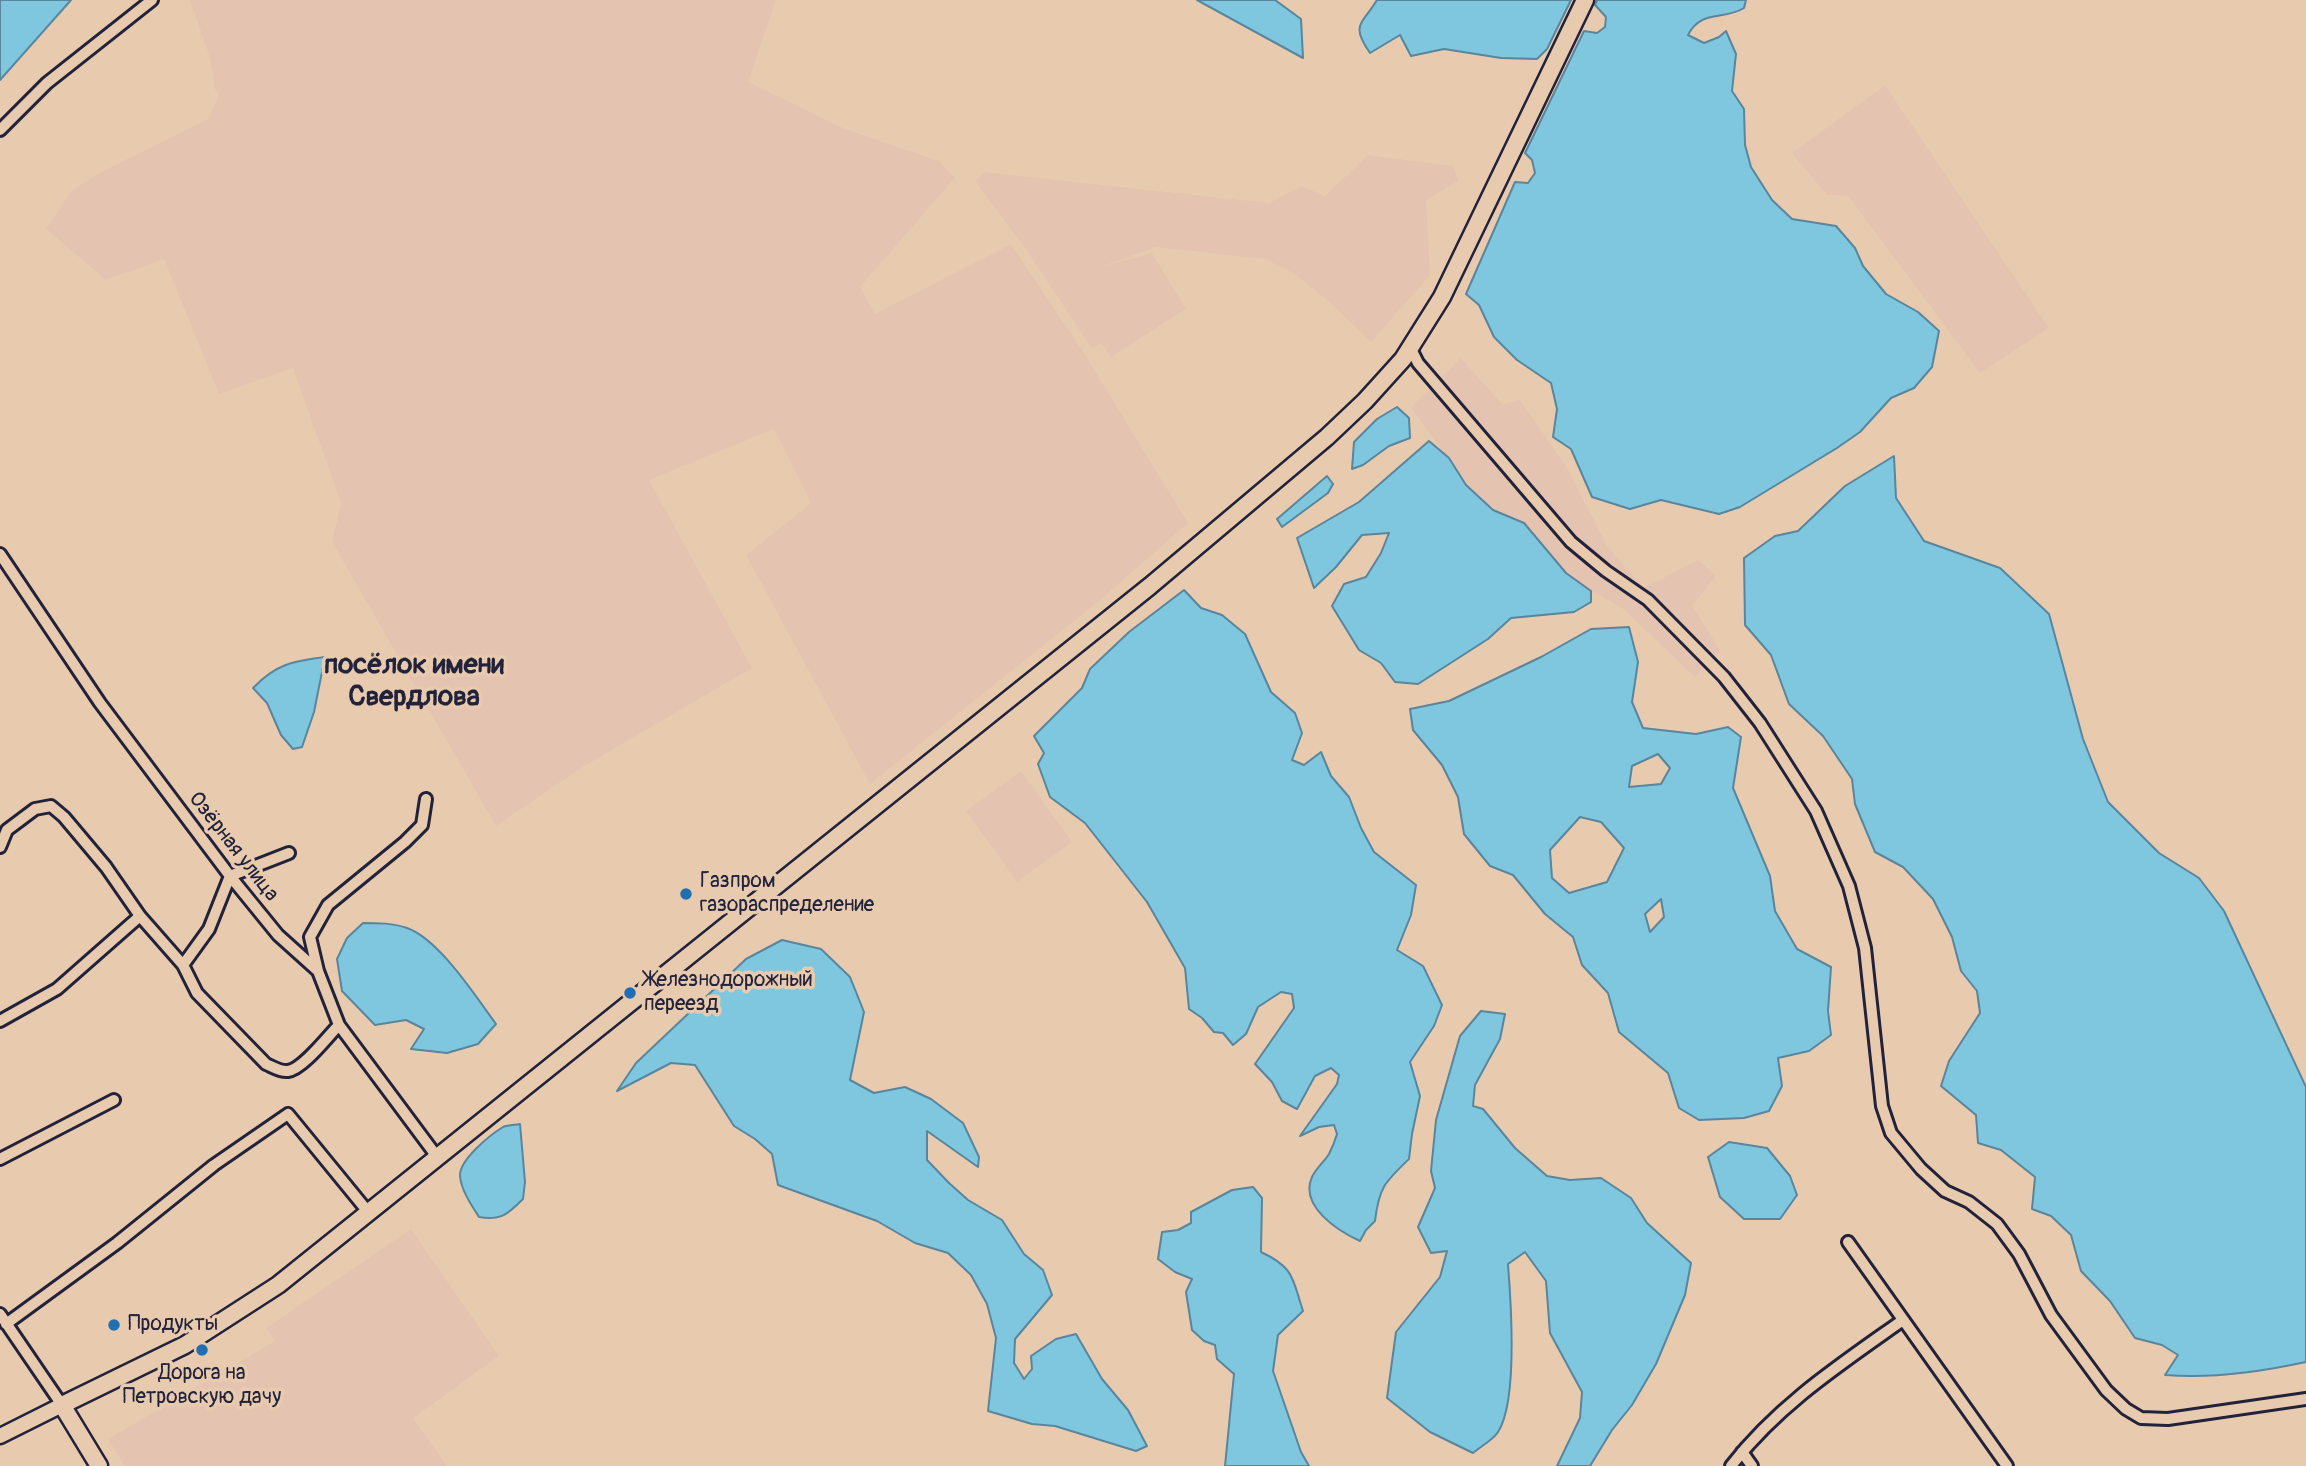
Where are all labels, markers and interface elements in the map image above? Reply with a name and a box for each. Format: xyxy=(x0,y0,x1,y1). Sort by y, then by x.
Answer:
district label: посёлок имени Свердлова xyxy=(324,649,504,715)
street label: Озёрная улица xyxy=(183,787,283,907)
place label: Газпром газораспределение xyxy=(700,869,874,919)
marker: Газпром газораспределение xyxy=(678,886,694,902)
place label: Железнодорожный переезд xyxy=(644,968,813,1018)
marker: Железнодорожный переезд xyxy=(622,985,638,1001)
place label: Продукты xyxy=(128,1312,218,1338)
marker: Продукты xyxy=(106,1317,122,1333)
marker: Дорога на Петровскую дачу xyxy=(194,1342,210,1358)
place label: Дорога на Петровскую дачу xyxy=(123,1361,281,1411)

